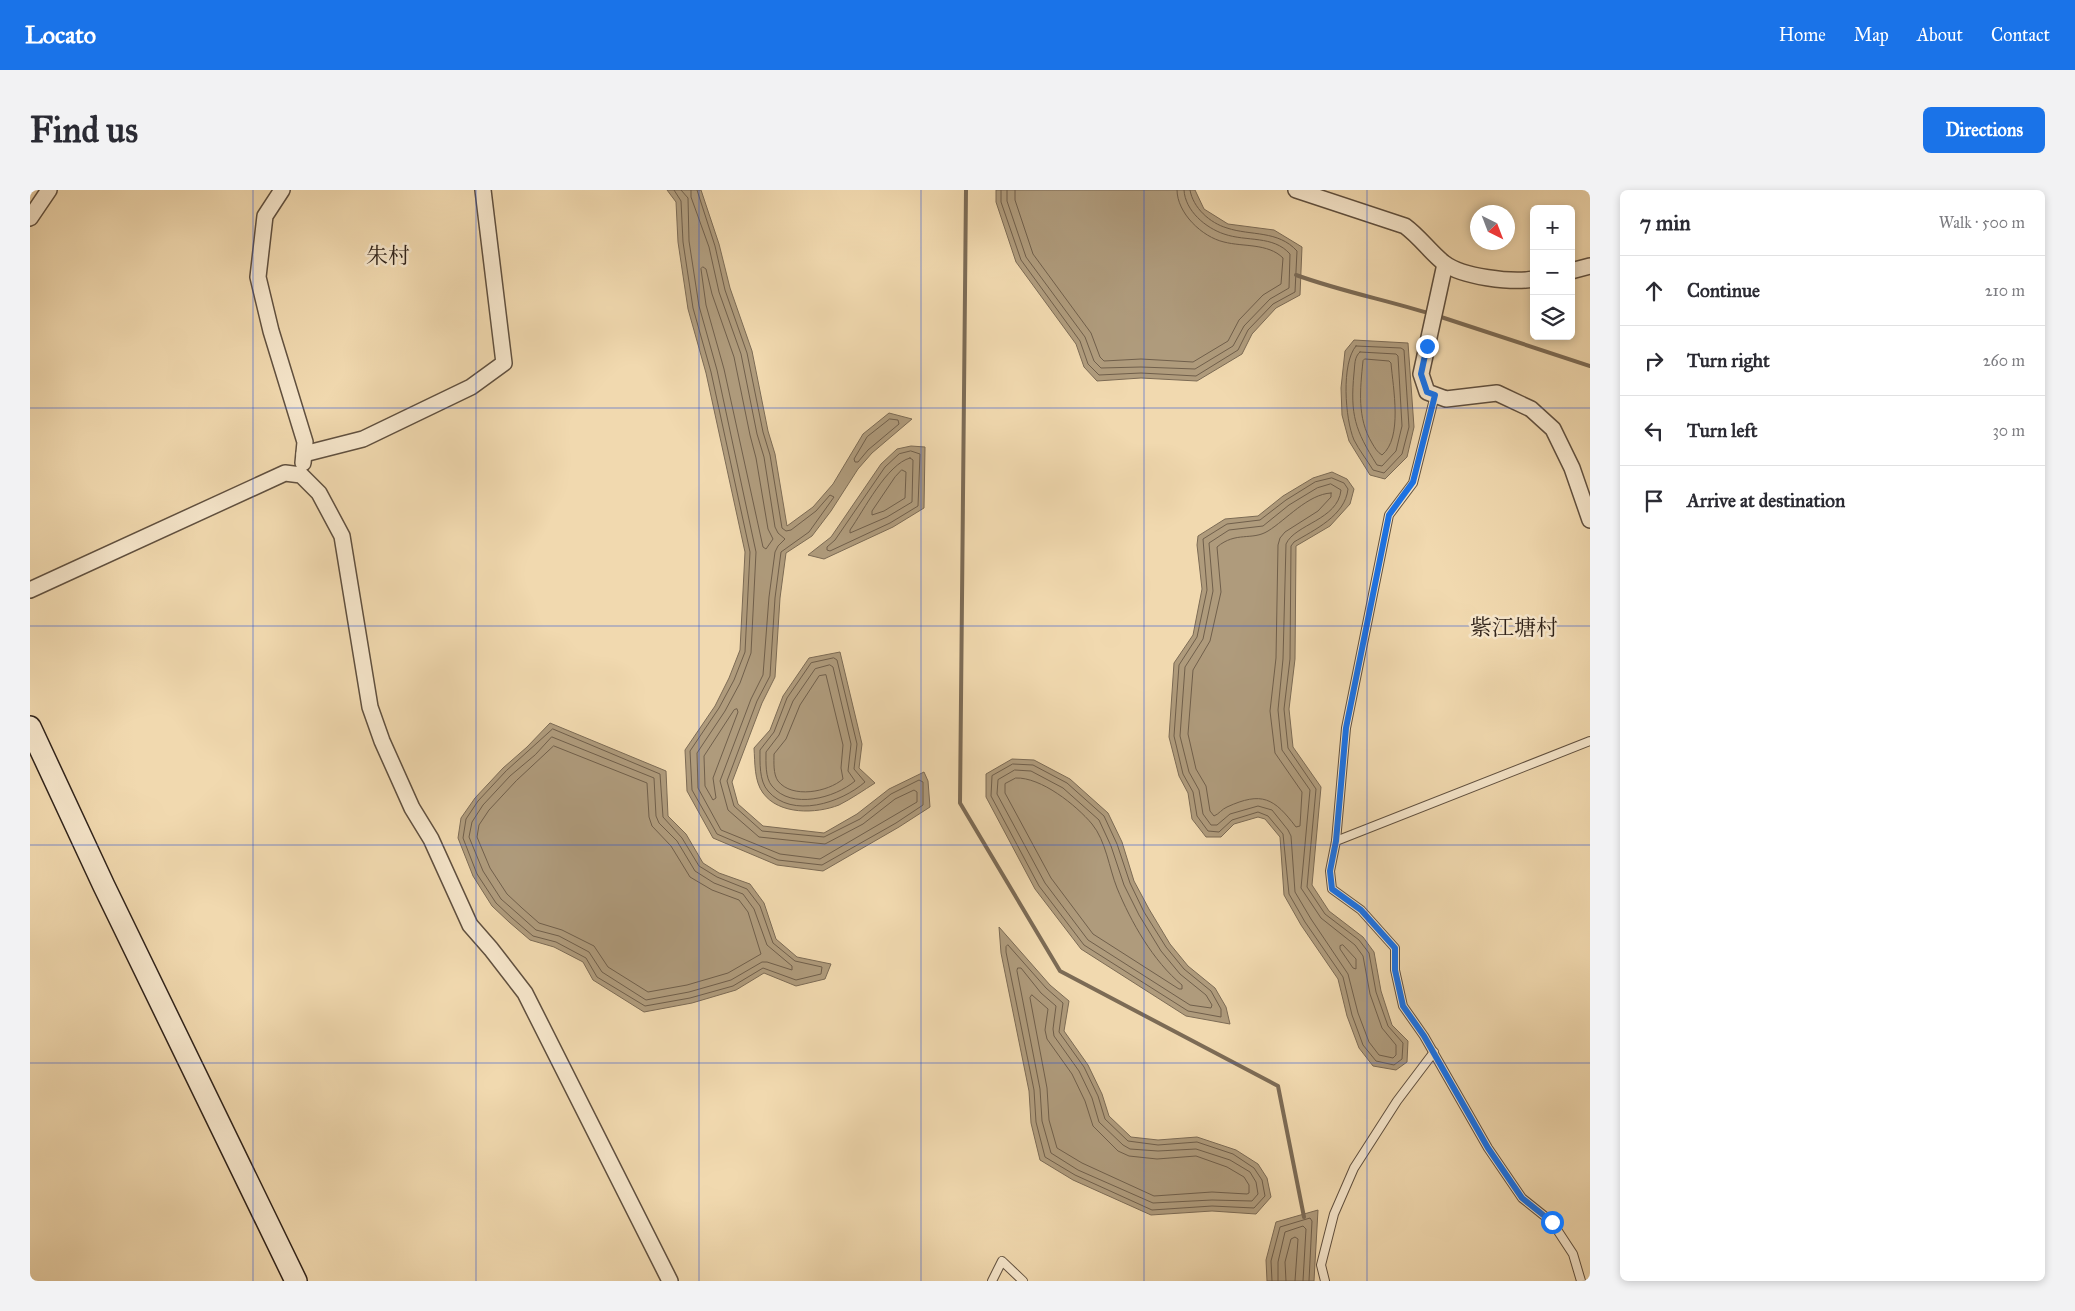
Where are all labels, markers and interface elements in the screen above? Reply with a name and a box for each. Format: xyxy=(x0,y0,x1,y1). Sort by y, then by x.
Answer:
text: Locato xyxy=(25,20,96,50)
text: Home xyxy=(1779,24,1826,46)
text: Map xyxy=(1854,24,1889,46)
text: About xyxy=(1917,24,1963,46)
text: Contact xyxy=(1991,24,2050,46)
button: Directions xyxy=(1923,107,2045,153)
text: Find us xyxy=(30,109,138,152)
north arrow xyxy=(1470,205,1515,250)
map controls xyxy=(1530,205,1575,340)
button: + xyxy=(1530,205,1575,250)
text: 7 min xyxy=(1640,210,1691,236)
text: Walk · 500 m xyxy=(1939,213,2025,232)
district label: 朱村 xyxy=(366,242,410,269)
button: − xyxy=(1530,250,1575,295)
icon: ahead xyxy=(1640,277,1668,305)
text: Continue xyxy=(1687,279,1760,302)
text: 210 m xyxy=(1985,281,2025,300)
button: layers xyxy=(1530,295,1575,340)
route end xyxy=(1416,335,1439,358)
icon: right xyxy=(1640,347,1668,375)
text: Turn right xyxy=(1687,349,1770,372)
text: 260 m xyxy=(1983,351,2025,370)
icon: left xyxy=(1640,417,1668,445)
text: Turn left xyxy=(1687,419,1757,442)
text: 30 m xyxy=(1992,421,2025,440)
icon: arrive xyxy=(1640,487,1668,515)
text: Arrive at destination xyxy=(1687,489,1845,512)
district label: 紫江塘村 xyxy=(1470,614,1558,641)
route start xyxy=(1541,1211,1564,1234)

